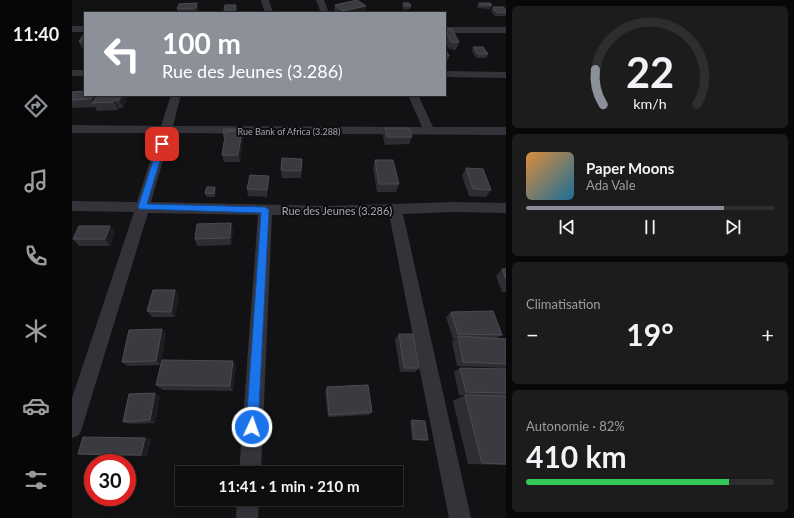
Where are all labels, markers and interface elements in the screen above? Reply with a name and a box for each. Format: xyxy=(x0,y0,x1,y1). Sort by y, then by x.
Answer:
text: 11:40 xyxy=(13,23,59,45)
text: 100 m xyxy=(162,26,241,60)
icon: left xyxy=(96,28,148,80)
text: 22 xyxy=(626,47,674,97)
text: Rue des Jeunes (3.286) xyxy=(162,60,343,82)
icon: directions xyxy=(22,92,50,120)
text: km/h xyxy=(633,95,667,112)
street label: Rue Bank of Africa (3.288) xyxy=(237,126,341,137)
pin xyxy=(145,127,179,161)
icon: arrive xyxy=(151,133,173,155)
text: Paper Moons xyxy=(586,159,674,177)
icon: music xyxy=(22,167,50,195)
text: Ada Vale xyxy=(586,177,636,193)
street label: Rue des Jeunes (3.286) xyxy=(282,204,392,217)
icon: previous xyxy=(556,216,578,238)
icon: pause xyxy=(639,216,661,238)
icon: next xyxy=(722,216,744,238)
icon: phone xyxy=(22,242,50,270)
text: Climatisation xyxy=(526,296,601,312)
text: 19° xyxy=(626,316,674,352)
icon: climate xyxy=(22,317,50,345)
text: − xyxy=(526,321,539,348)
text: + xyxy=(761,321,774,348)
icon: car xyxy=(22,392,50,420)
position arrow xyxy=(231,406,273,448)
text: Autonomie · 82% xyxy=(526,418,625,434)
text: 410 km xyxy=(526,438,627,474)
speed limit sign: 30 xyxy=(84,454,136,506)
icon: filters xyxy=(22,466,50,494)
text: 11:41 · 1 min · 210 m xyxy=(219,477,359,495)

